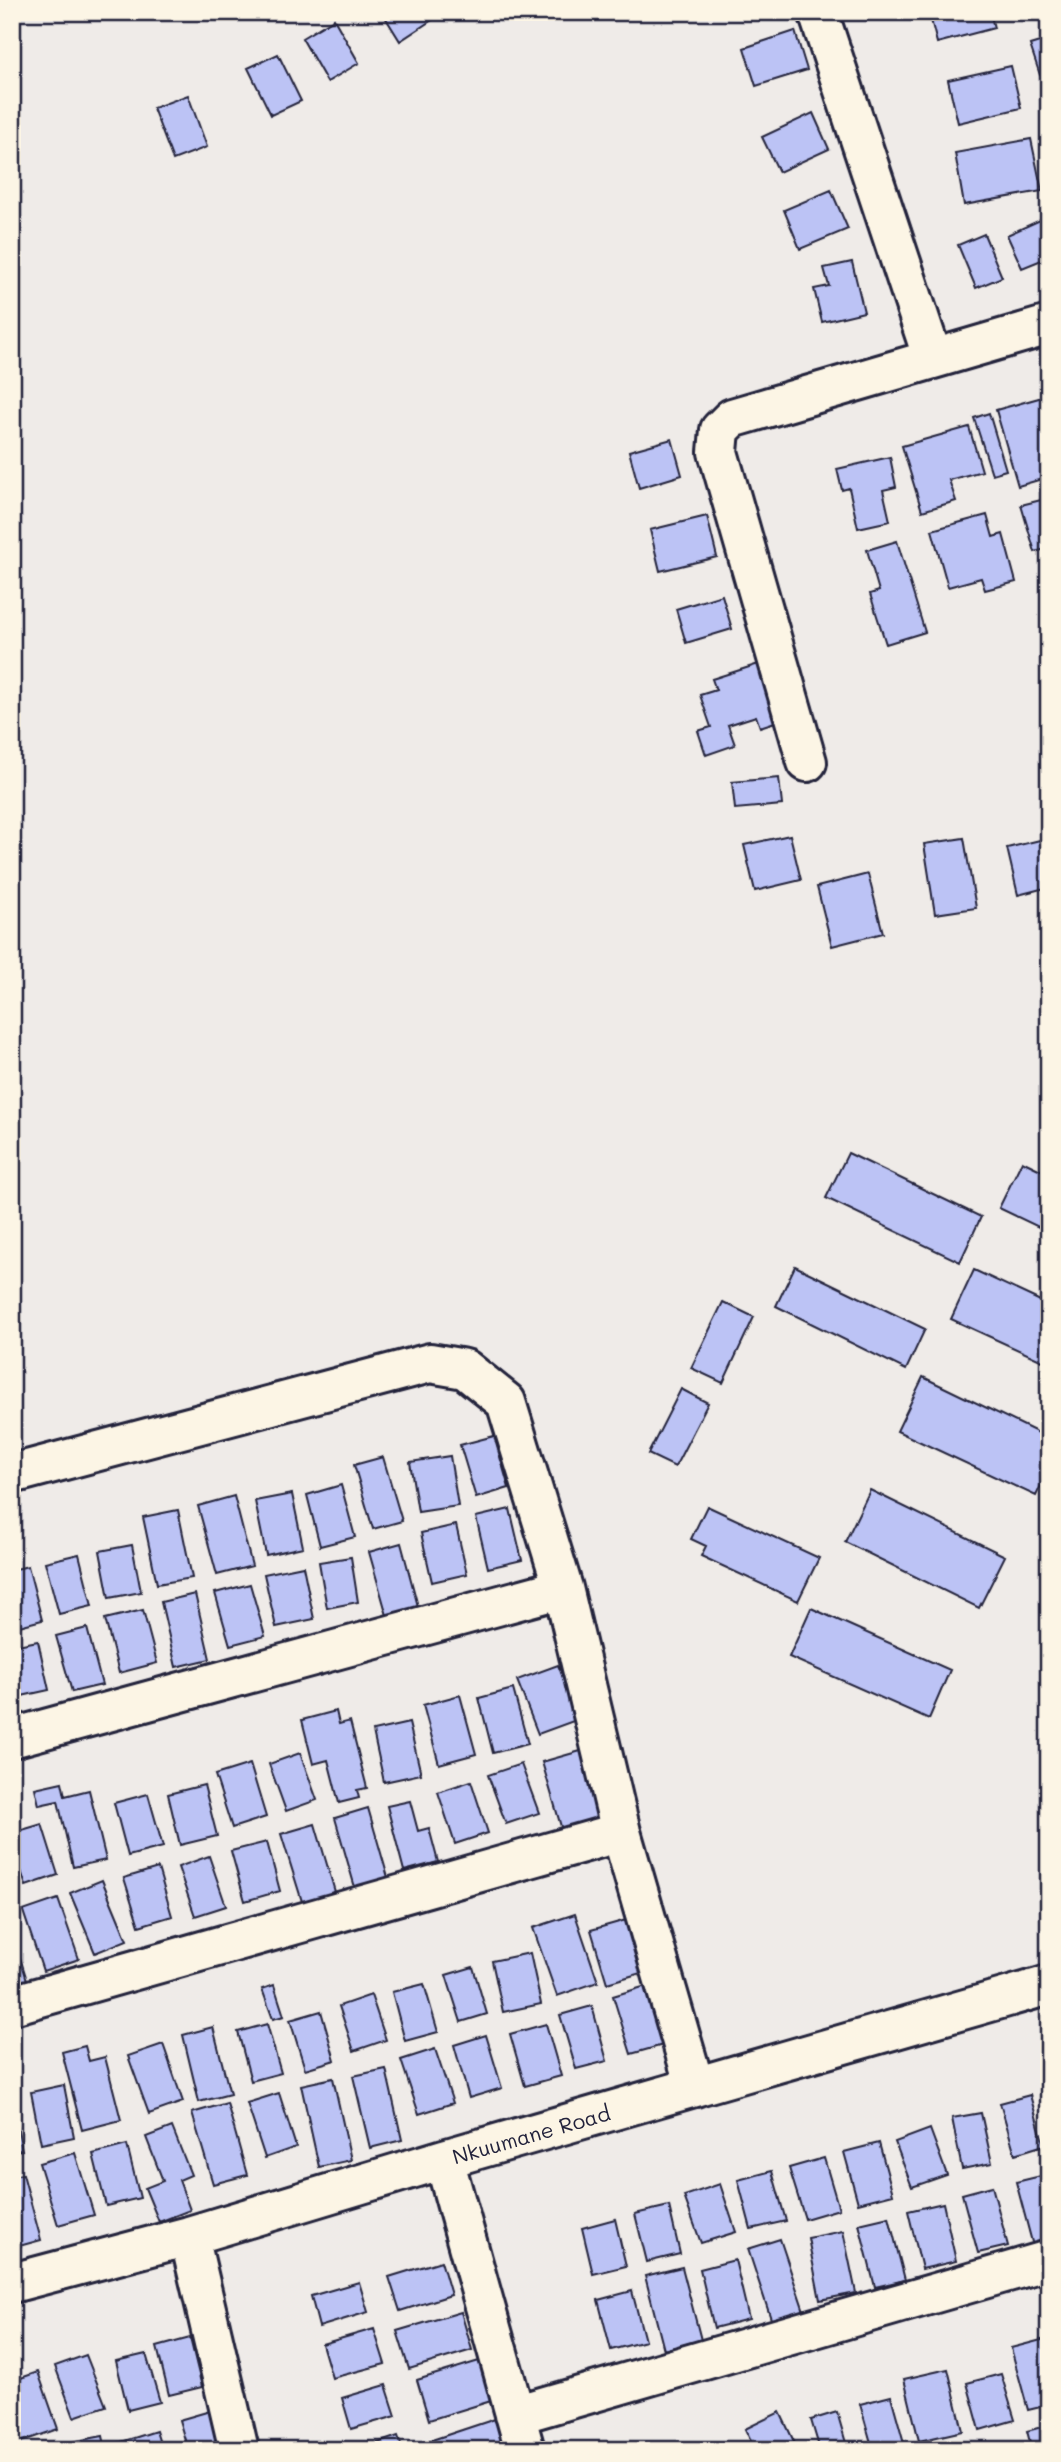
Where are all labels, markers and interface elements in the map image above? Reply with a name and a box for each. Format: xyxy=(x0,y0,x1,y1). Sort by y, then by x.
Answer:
street label: Nkuumane Road xyxy=(449,2099,613,2169)

